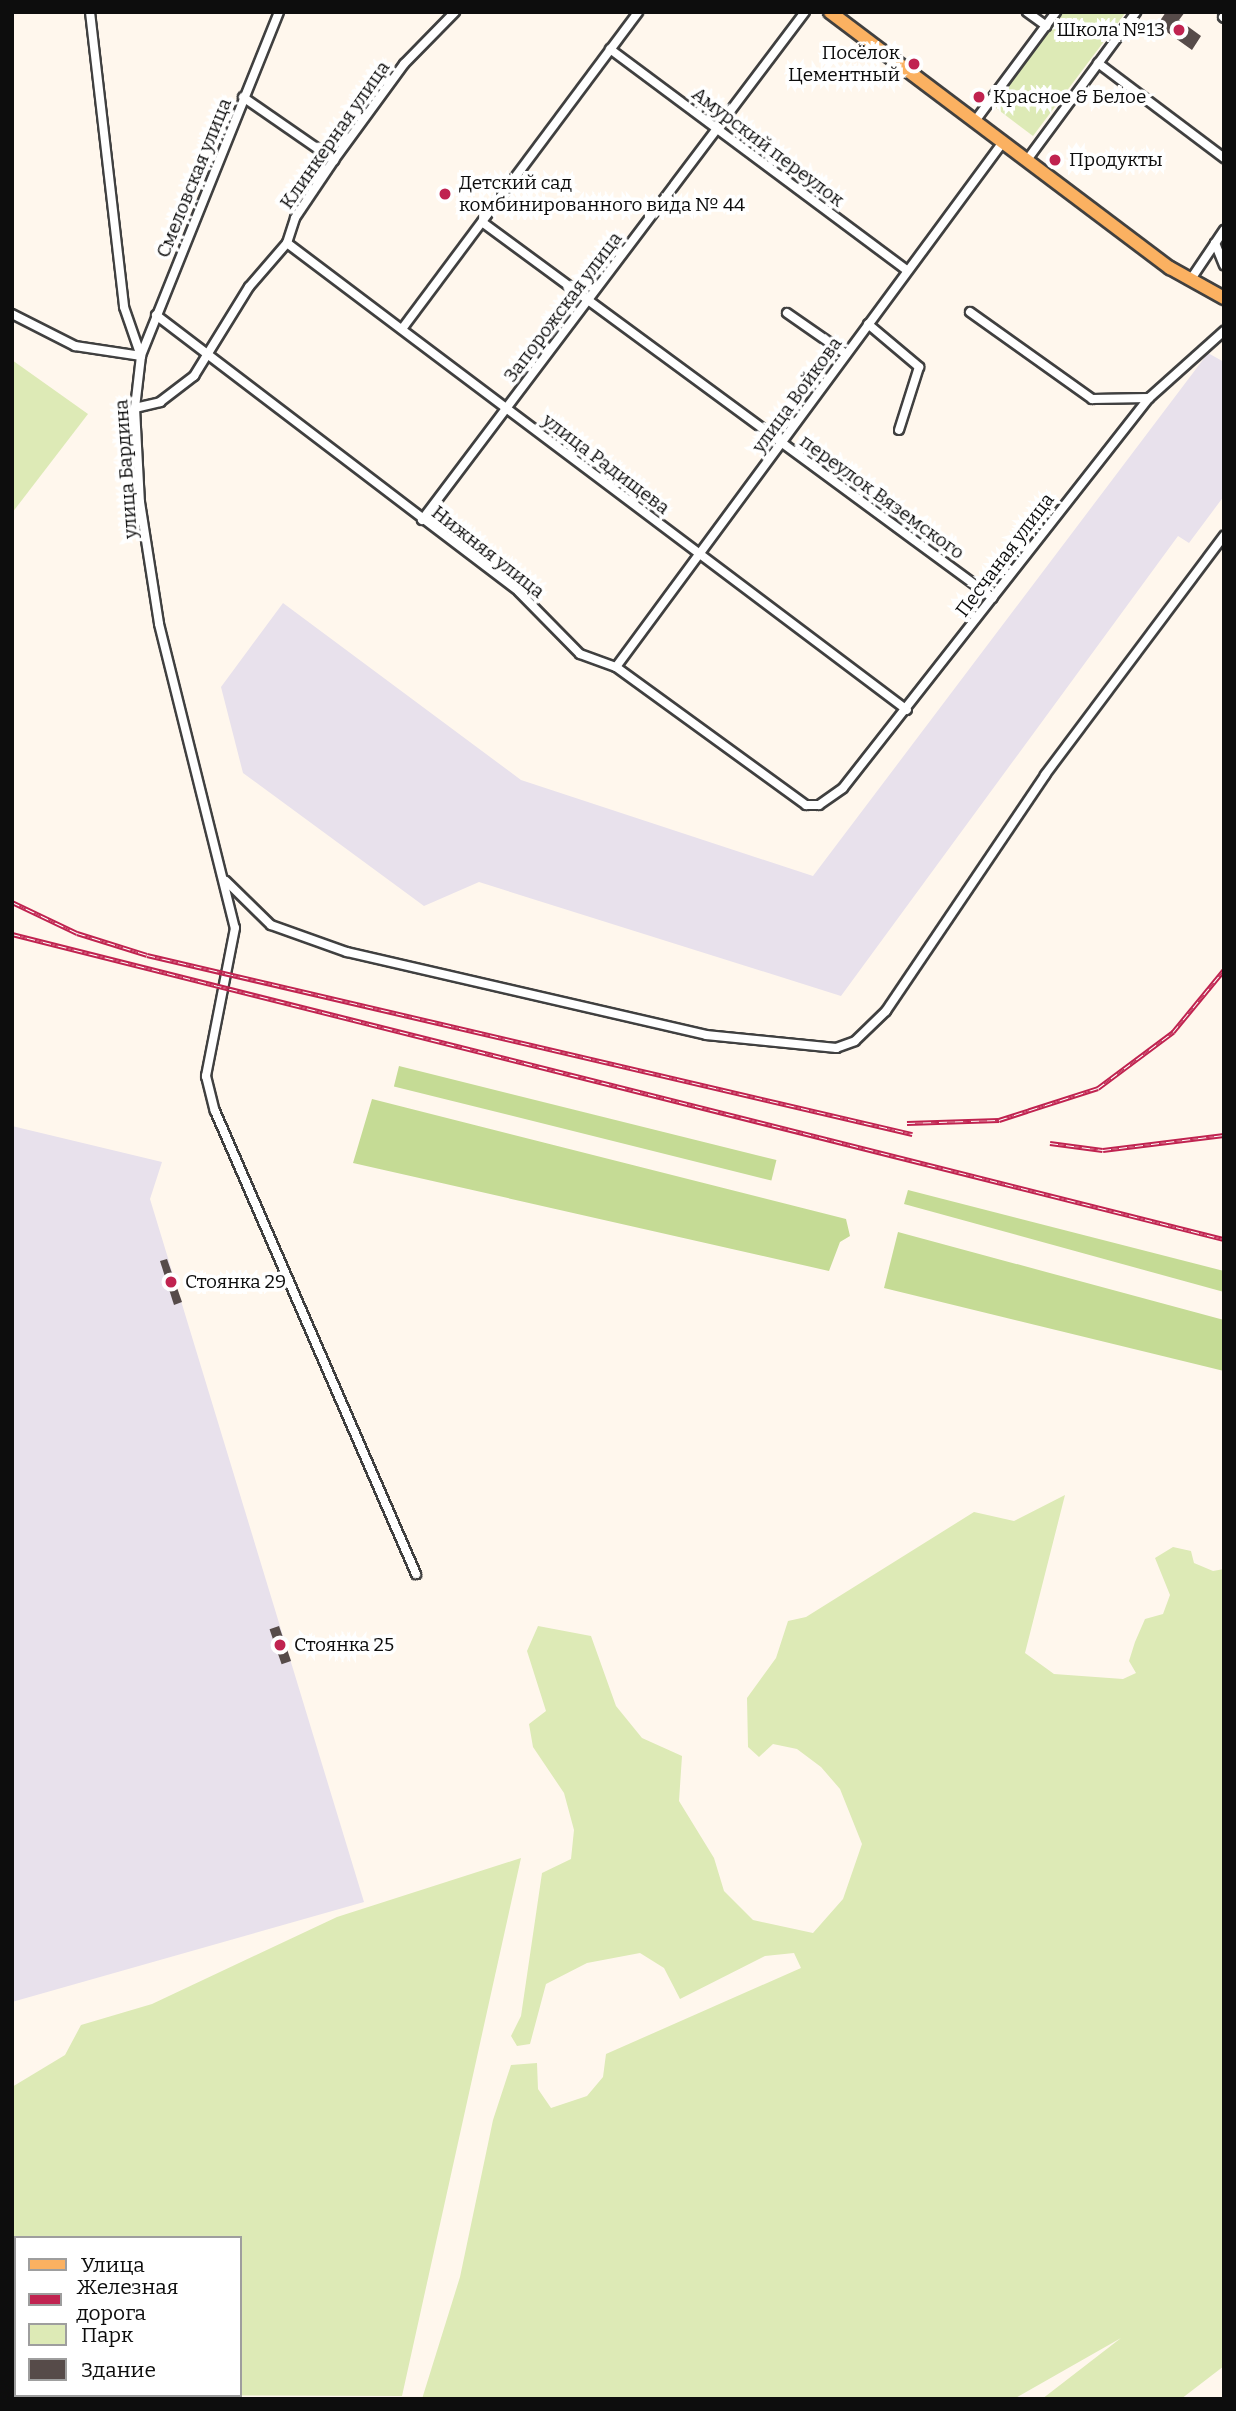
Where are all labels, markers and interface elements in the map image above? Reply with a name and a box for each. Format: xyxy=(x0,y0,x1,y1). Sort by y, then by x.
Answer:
place label: Школа №13 xyxy=(1056,19,1165,41)
marker: Школа №13 xyxy=(1171,22,1187,38)
place label: Посёлок Цементный xyxy=(788,42,900,86)
marker: Посёлок Цементный xyxy=(906,56,922,72)
street label: Клинкерная улица xyxy=(275,57,395,213)
street label: Амурский переулок xyxy=(687,82,849,212)
place label: Красное & Белое xyxy=(993,86,1146,108)
marker: Красное & Белое xyxy=(971,89,987,105)
street label: Смеловская улица xyxy=(152,95,236,261)
place label: Продукты xyxy=(1069,149,1163,171)
marker: Продукты xyxy=(1047,152,1063,168)
place label: Детский сад комбинированного вида № 44 xyxy=(459,172,745,216)
marker: Детский сад комбинированного вида № 44 xyxy=(437,186,453,202)
street label: Запорожская улица xyxy=(499,227,627,387)
street label: улица Войкова xyxy=(747,333,847,457)
street label: улица Бардина xyxy=(110,398,142,540)
street label: улица Радищева xyxy=(538,409,674,519)
street label: переулок Вяземского xyxy=(795,430,969,564)
street label: Песчаная улица xyxy=(951,489,1059,621)
street label: Нижняя улица xyxy=(427,501,549,603)
place label: Стоянка 29 xyxy=(185,1271,286,1293)
marker: Стоянка 29 xyxy=(163,1274,179,1290)
place label: Стоянка 25 xyxy=(294,1634,394,1656)
marker: Стоянка 25 xyxy=(272,1637,288,1653)
legend xyxy=(14,2236,242,2397)
text: Улица xyxy=(81,2252,145,2278)
text: Железная дорога xyxy=(76,2274,178,2326)
text: Парк xyxy=(81,2322,133,2348)
text: Здание xyxy=(81,2357,156,2383)

